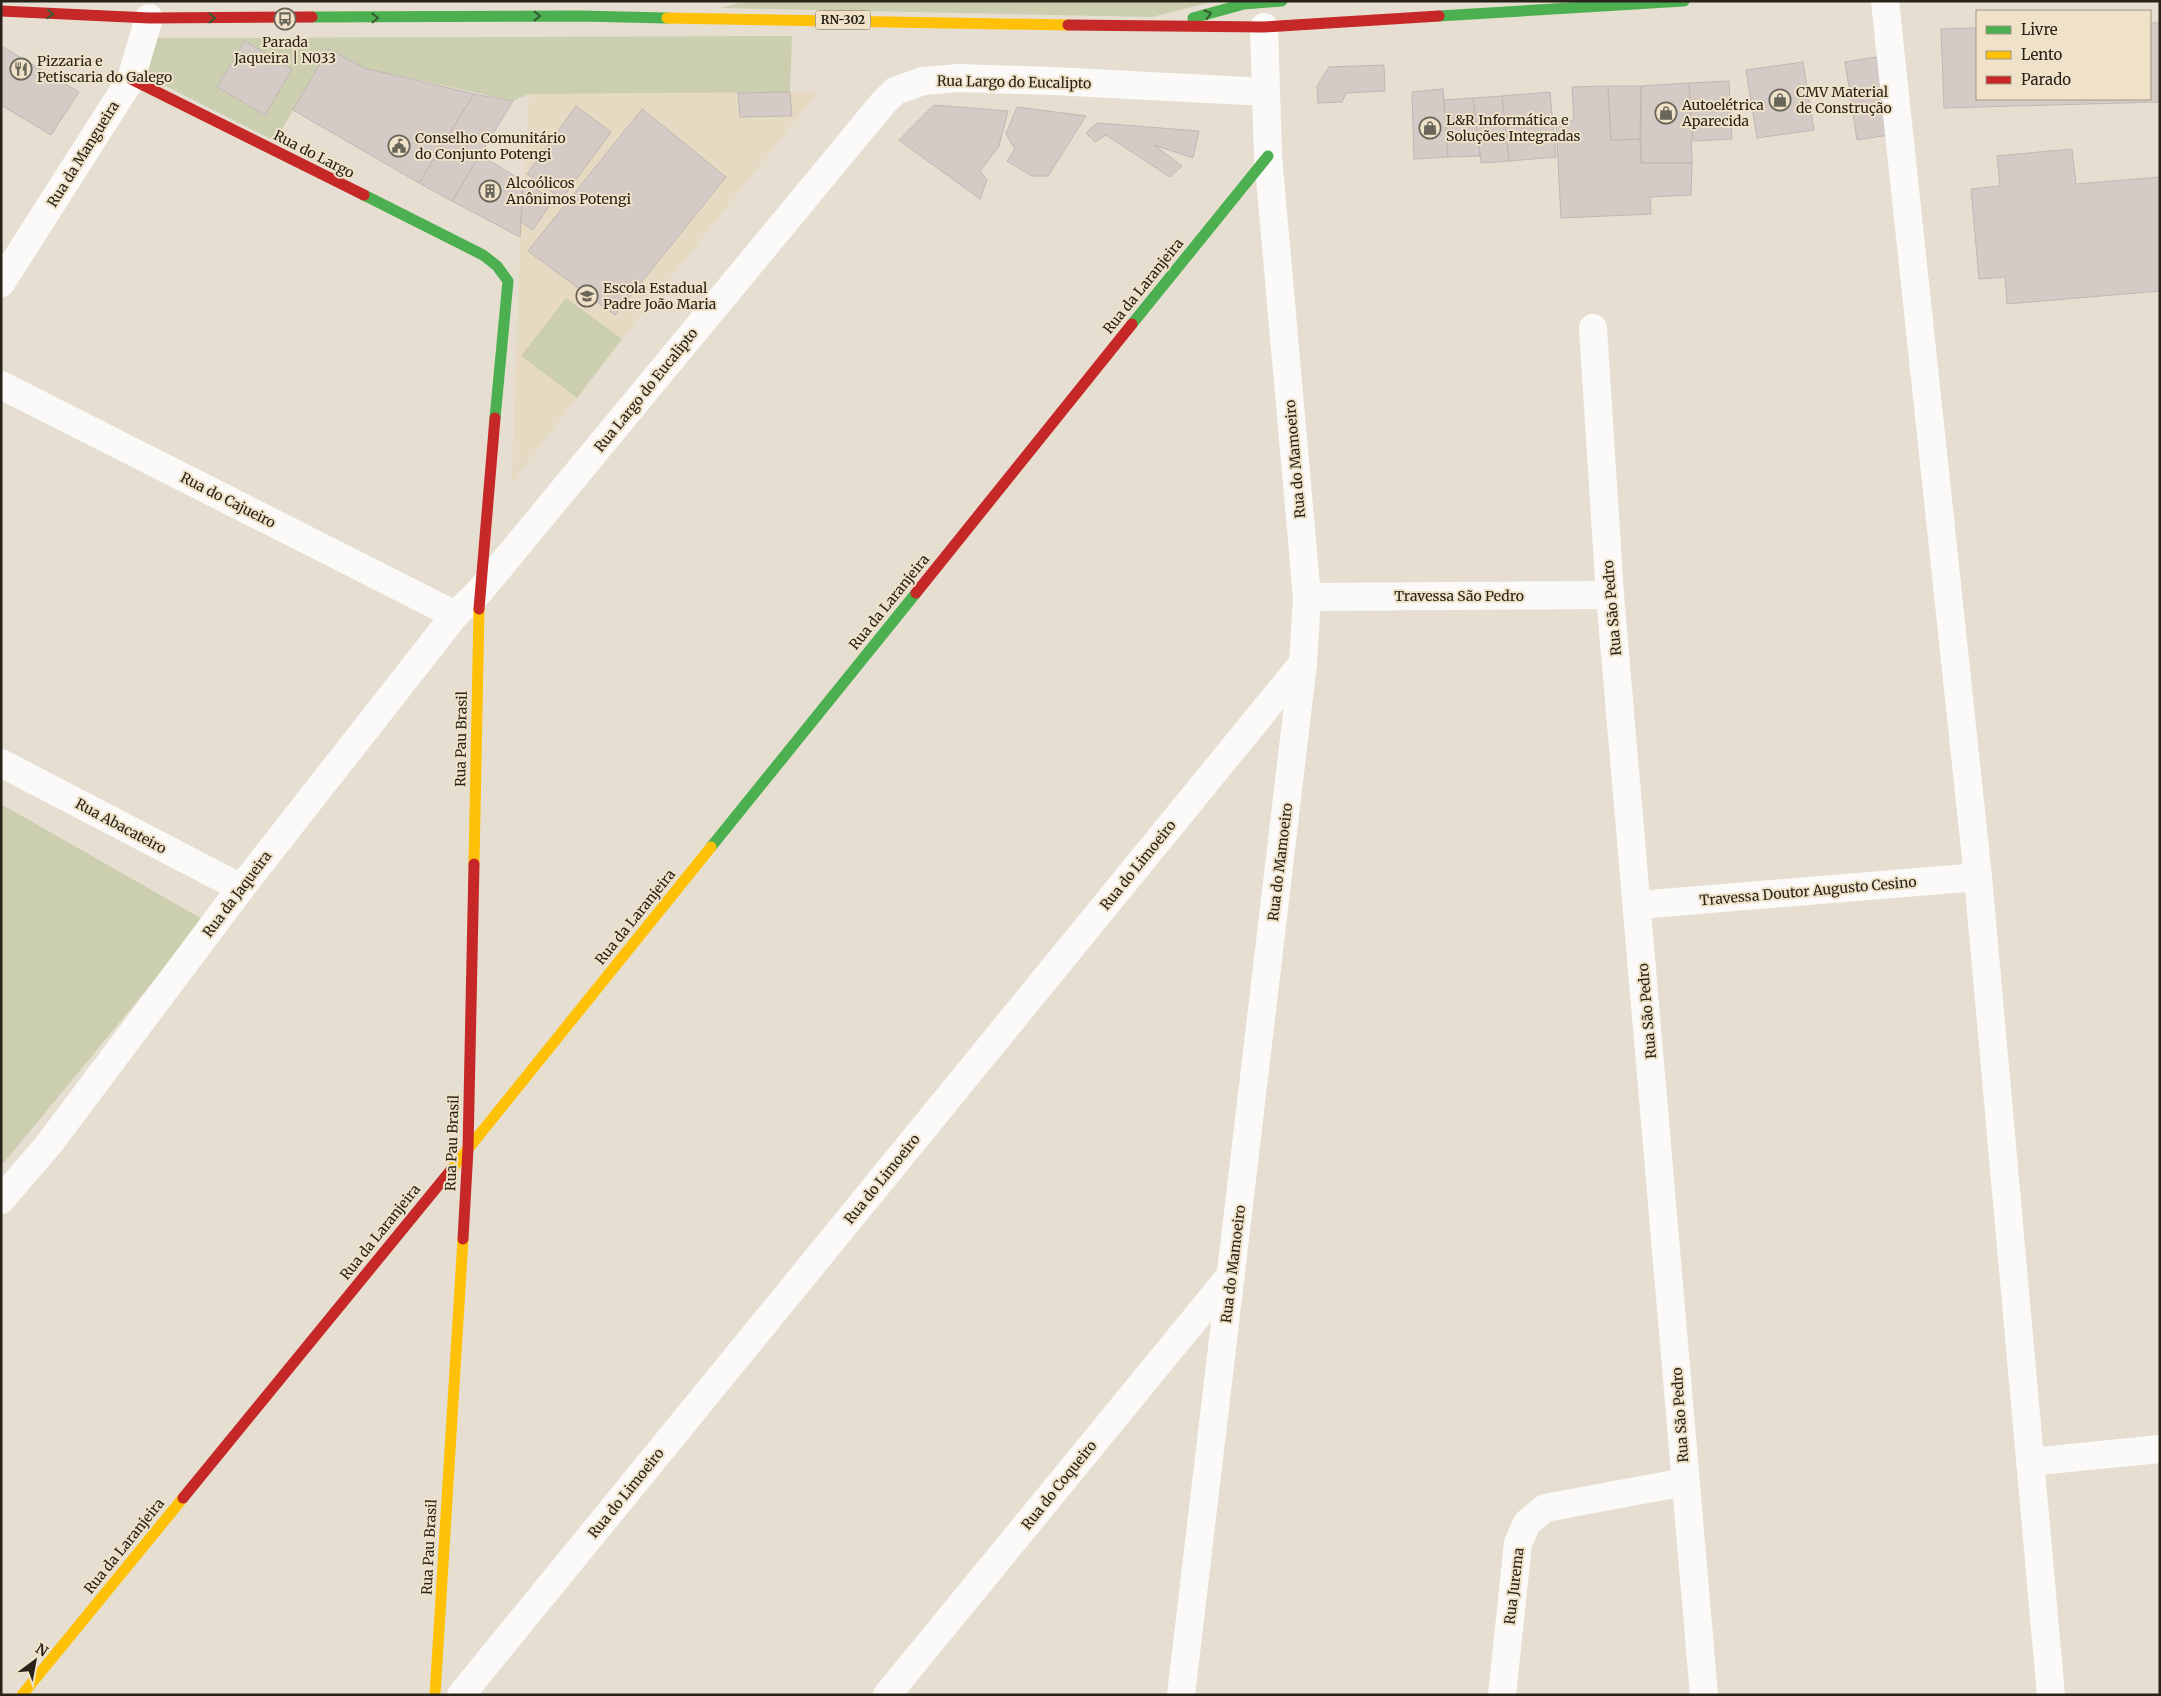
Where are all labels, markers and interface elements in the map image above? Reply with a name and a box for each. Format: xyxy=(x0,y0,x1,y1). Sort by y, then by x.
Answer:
bus stop icon: Parada Jaqueira | N033 xyxy=(273,7,297,31)
one-way arrow xyxy=(46,8,54,19)
one-way arrow xyxy=(1203,9,1212,20)
road number: RN-302 xyxy=(816,10,870,30)
legend xyxy=(1976,10,2151,100)
one-way arrow xyxy=(534,11,542,21)
one-way arrow xyxy=(371,12,379,23)
one-way arrow xyxy=(209,13,217,23)
text: Livre xyxy=(2021,20,2058,39)
place label: Parada Jaqueira | N033 xyxy=(233,33,336,67)
text: Lento xyxy=(2021,45,2063,64)
place label: Pizzaria e Petiscaria do Galego xyxy=(37,52,172,86)
restaurant icon: Pizzaria e Petiscaria do Galego xyxy=(9,57,33,81)
text: Parado xyxy=(2021,70,2071,89)
street label: Rua Largo do Eucalipto xyxy=(937,72,1091,92)
place label: CMV Material de Construção xyxy=(1796,83,1892,117)
shop icon: CMV Material de Construção xyxy=(1768,88,1792,112)
place label: Autoelétrica Aparecida xyxy=(1681,96,1764,130)
street label: Rua da Mangueira xyxy=(43,97,123,210)
shop icon: Autoelétrica Aparecida xyxy=(1654,101,1678,125)
place label: L&R Informática e Soluções Integradas xyxy=(1446,111,1581,145)
shop icon: L&R Informática e Soluções Integradas xyxy=(1418,116,1442,140)
street label: Rua do Largo xyxy=(271,126,357,182)
place label: Conselho Comunitário do Conjunto Potengi xyxy=(415,129,566,163)
public building icon: Conselho Comunitário do Conjunto Potengi xyxy=(387,134,411,158)
place label: Alcoólicos Anônimos Potengi xyxy=(505,174,632,208)
building icon: Alcoólicos Anônimos Potengi xyxy=(478,179,502,203)
street label: Rua da Laranjeira xyxy=(1099,234,1187,337)
place label: Escola Estadual Padre João Maria xyxy=(603,279,717,313)
school or university icon: Escola Estadual Padre João Maria xyxy=(575,284,599,308)
street label: Rua Largo do Eucalipto xyxy=(590,324,702,456)
street label: Rua do Mamoeiro xyxy=(1281,399,1309,519)
street label: Rua do Cajueiro xyxy=(177,468,279,532)
street label: Rua da Laranjeira xyxy=(845,550,933,653)
street label: Rua São Pedro xyxy=(1599,560,1625,656)
street label: Travessa São Pedro xyxy=(1394,587,1524,605)
street label: Rua Pau Brasil xyxy=(451,690,471,787)
street label: Rua Abacateiro xyxy=(72,794,170,858)
street label: Rua do Mamoeiro xyxy=(1264,802,1296,922)
street label: Rua do Limoeiro xyxy=(1096,816,1180,914)
street label: Rua da Jaqueira xyxy=(199,847,276,941)
street label: Rua da Laranjeira xyxy=(591,865,679,968)
street label: Travessa Doutor Augusto Cesino xyxy=(1699,873,1917,909)
street label: Rua São Pedro xyxy=(1634,963,1660,1059)
street label: Rua Pau Brasil xyxy=(441,1094,463,1191)
street label: Rua do Limoeiro xyxy=(840,1130,924,1228)
street label: Rua da Laranjeira xyxy=(336,1180,424,1283)
street label: Rua do Mamoeiro xyxy=(1217,1204,1249,1324)
street label: Rua São Pedro xyxy=(1668,1367,1692,1463)
street label: Rua do Coqueiro xyxy=(1018,1437,1100,1533)
street label: Rua do Limoeiro xyxy=(584,1444,668,1542)
street label: Rua da Laranjeira xyxy=(80,1494,168,1597)
street label: Rua Pau Brasil xyxy=(417,1498,441,1595)
street label: Rua Jurema xyxy=(1500,1546,1528,1625)
north arrow xyxy=(10,1636,60,1686)
text: N xyxy=(32,1639,51,1661)

